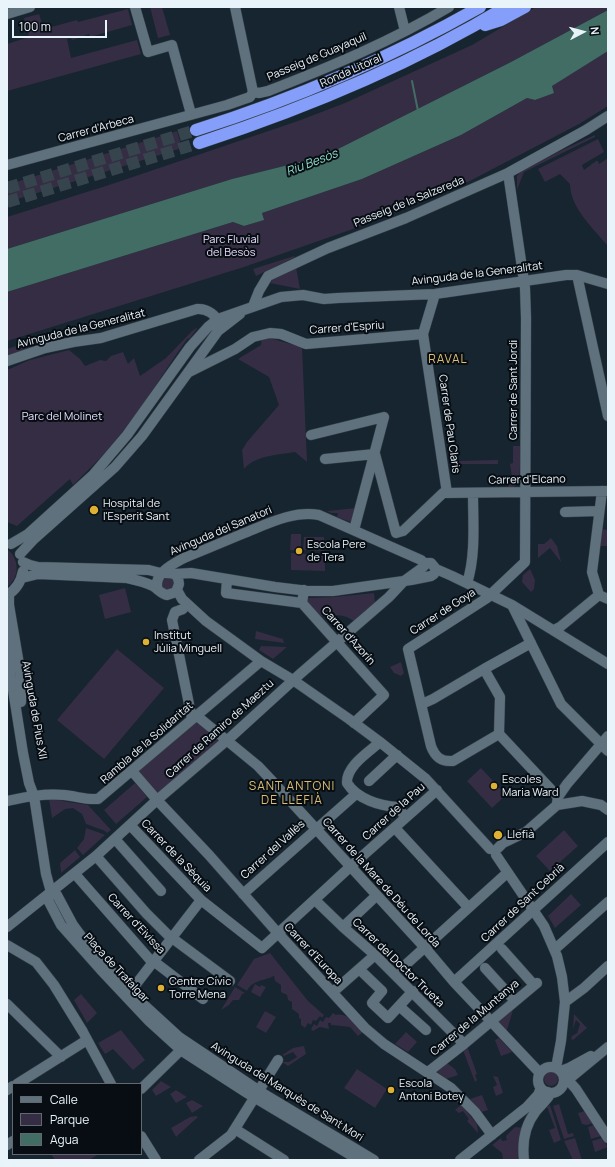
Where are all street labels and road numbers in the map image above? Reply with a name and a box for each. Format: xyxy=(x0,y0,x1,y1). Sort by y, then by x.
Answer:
street label: Passeig de Guayaquil xyxy=(265,30,369,84)
street label: Ronda Litoral xyxy=(318,52,384,90)
street label: Carrer d'Arbeca xyxy=(57,113,135,145)
street label: Passeig de la Salzereda xyxy=(352,174,466,230)
street label: Avinguda de la Generalitat xyxy=(411,259,543,289)
street label: Avinguda de la Generalitat xyxy=(15,307,147,351)
street label: Carrer d'Espriu xyxy=(309,319,385,337)
street label: Carrer de Sant Jordi xyxy=(507,340,521,440)
street label: Carrer de Pau Claris xyxy=(436,374,462,474)
street label: Carrer d'Elcano xyxy=(488,473,566,487)
street label: Avinguda del Sanatori xyxy=(168,504,274,558)
street label: Carrer de Goya xyxy=(408,586,478,638)
street label: Carrer d'Azorín xyxy=(318,604,378,668)
street label: Avinguda de Pius XII xyxy=(19,660,49,760)
street label: Carrer de Ramiro de Maeztu xyxy=(163,677,277,781)
street label: Rambla de la Solidaritat xyxy=(98,699,196,787)
street label: Carrer de la Pau xyxy=(360,781,428,843)
street label: Carrer de la Mare de Déu de Lorda xyxy=(319,816,443,950)
street label: Carrer de la Sèquia xyxy=(138,817,214,895)
street label: Carrer del Vallès xyxy=(238,818,308,882)
street label: Carrer de Sant Cebrià xyxy=(479,861,567,945)
street label: Carrer d'Eivissa xyxy=(105,891,167,957)
street label: Carrer del Doctor Trueta xyxy=(349,916,447,1010)
street label: Carrer d'Europa xyxy=(281,921,345,987)
street label: Plaça de Trafalgar xyxy=(81,931,151,1005)
street label: Carrer de la Muntanya xyxy=(428,977,522,1059)
street label: Avinguda del Marquès de Sant Mori xyxy=(208,1039,366,1145)

